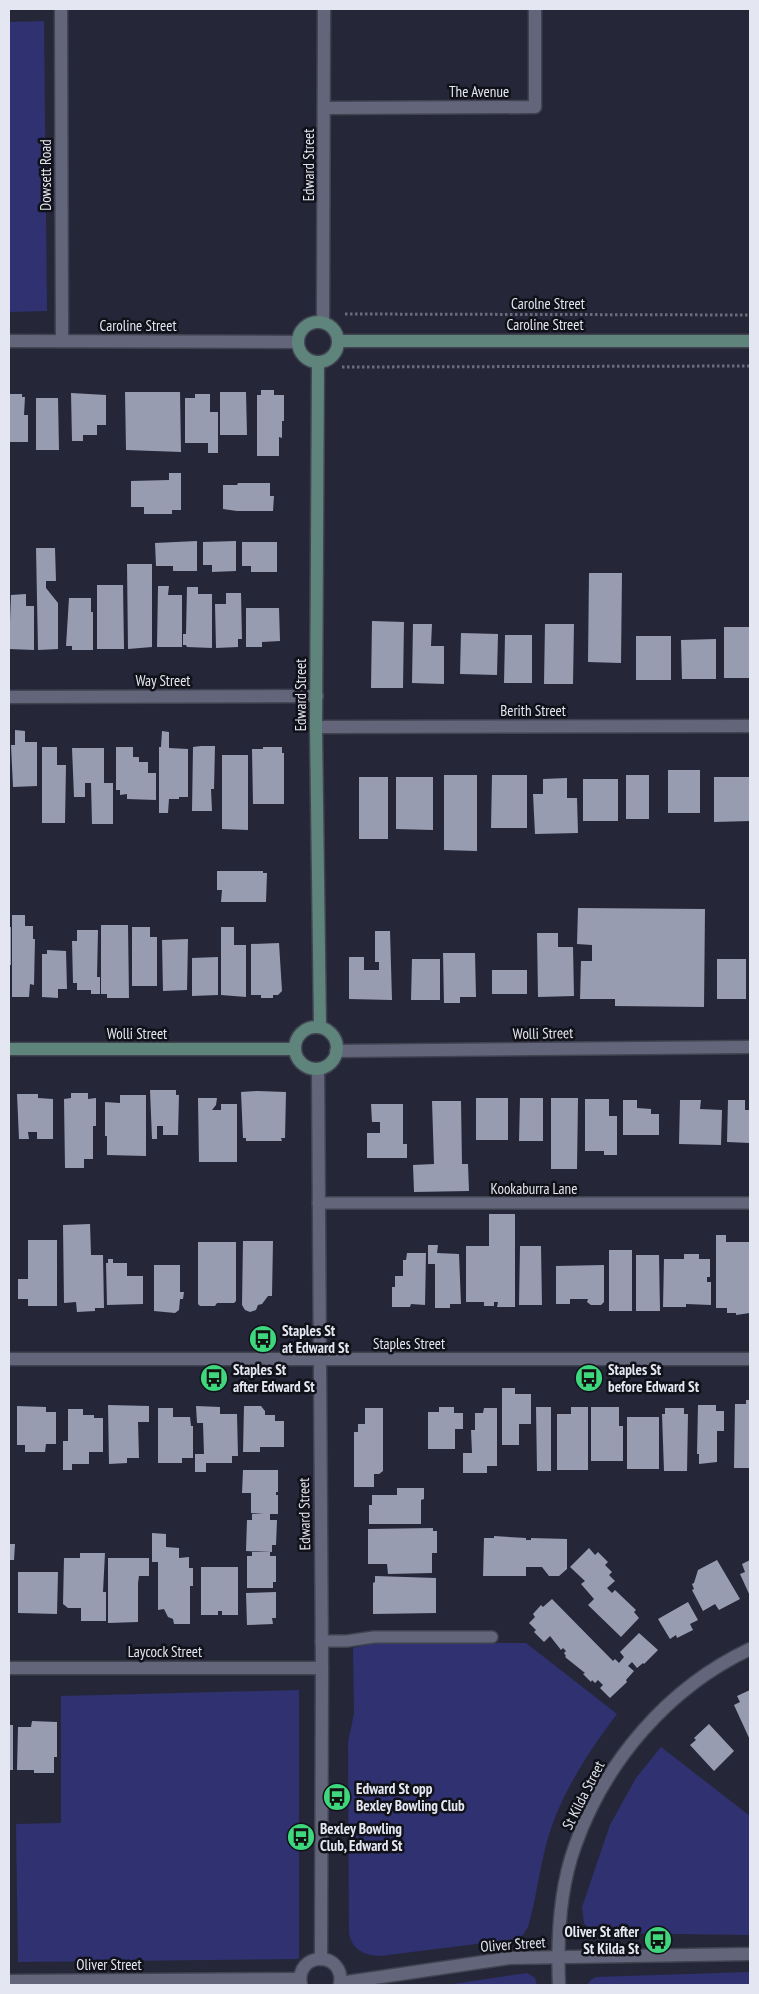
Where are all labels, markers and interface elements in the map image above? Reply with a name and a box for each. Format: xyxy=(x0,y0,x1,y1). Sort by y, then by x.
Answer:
street label: The Avenue xyxy=(449,82,509,101)
street label: Edward Street xyxy=(299,129,318,201)
street label: Dowsett Road xyxy=(36,139,55,211)
street label: Carolne Street xyxy=(511,294,585,313)
street label: Caroline Street xyxy=(506,315,584,334)
street label: Caroline Street xyxy=(99,316,177,335)
street label: Edward Street xyxy=(291,659,310,731)
street label: Way Street xyxy=(135,671,191,690)
street label: Berith Street xyxy=(500,701,566,720)
street label: Wolli Street xyxy=(513,1023,573,1043)
street label: Wolli Street xyxy=(107,1024,167,1043)
street label: Kookaburra Lane xyxy=(491,1179,577,1198)
place label: Staples St at Edward St xyxy=(282,1321,350,1357)
bus stop icon: Staples St at Edward St xyxy=(248,1324,278,1354)
street label: Staples Street xyxy=(373,1334,445,1353)
place label: Staples St after Edward St xyxy=(233,1360,315,1396)
place label: Staples St before Edward St xyxy=(608,1360,700,1396)
bus stop icon: Staples St after Edward St xyxy=(199,1363,229,1393)
bus stop icon: Staples St before Edward St xyxy=(574,1363,604,1393)
street label: Edward Street xyxy=(294,1478,314,1550)
street label: Laycock Street xyxy=(128,1642,202,1661)
street label: St Kilda Street xyxy=(558,1757,608,1833)
place label: Edward St opp Bexley Bowling Club xyxy=(356,1779,465,1815)
bus stop icon: Edward St opp Bexley Bowling Club xyxy=(322,1782,352,1812)
place label: Bexley Bowling Club, Edward St xyxy=(320,1819,403,1855)
bus stop icon: Bexley Bowling Club, Edward St xyxy=(286,1822,316,1852)
place label: Oliver St after St Kilda St xyxy=(565,1922,640,1958)
bus stop icon: Oliver St after St Kilda St xyxy=(643,1925,673,1955)
street label: Oliver Street xyxy=(480,1932,546,1956)
street label: Oliver Street xyxy=(76,1955,142,1974)

